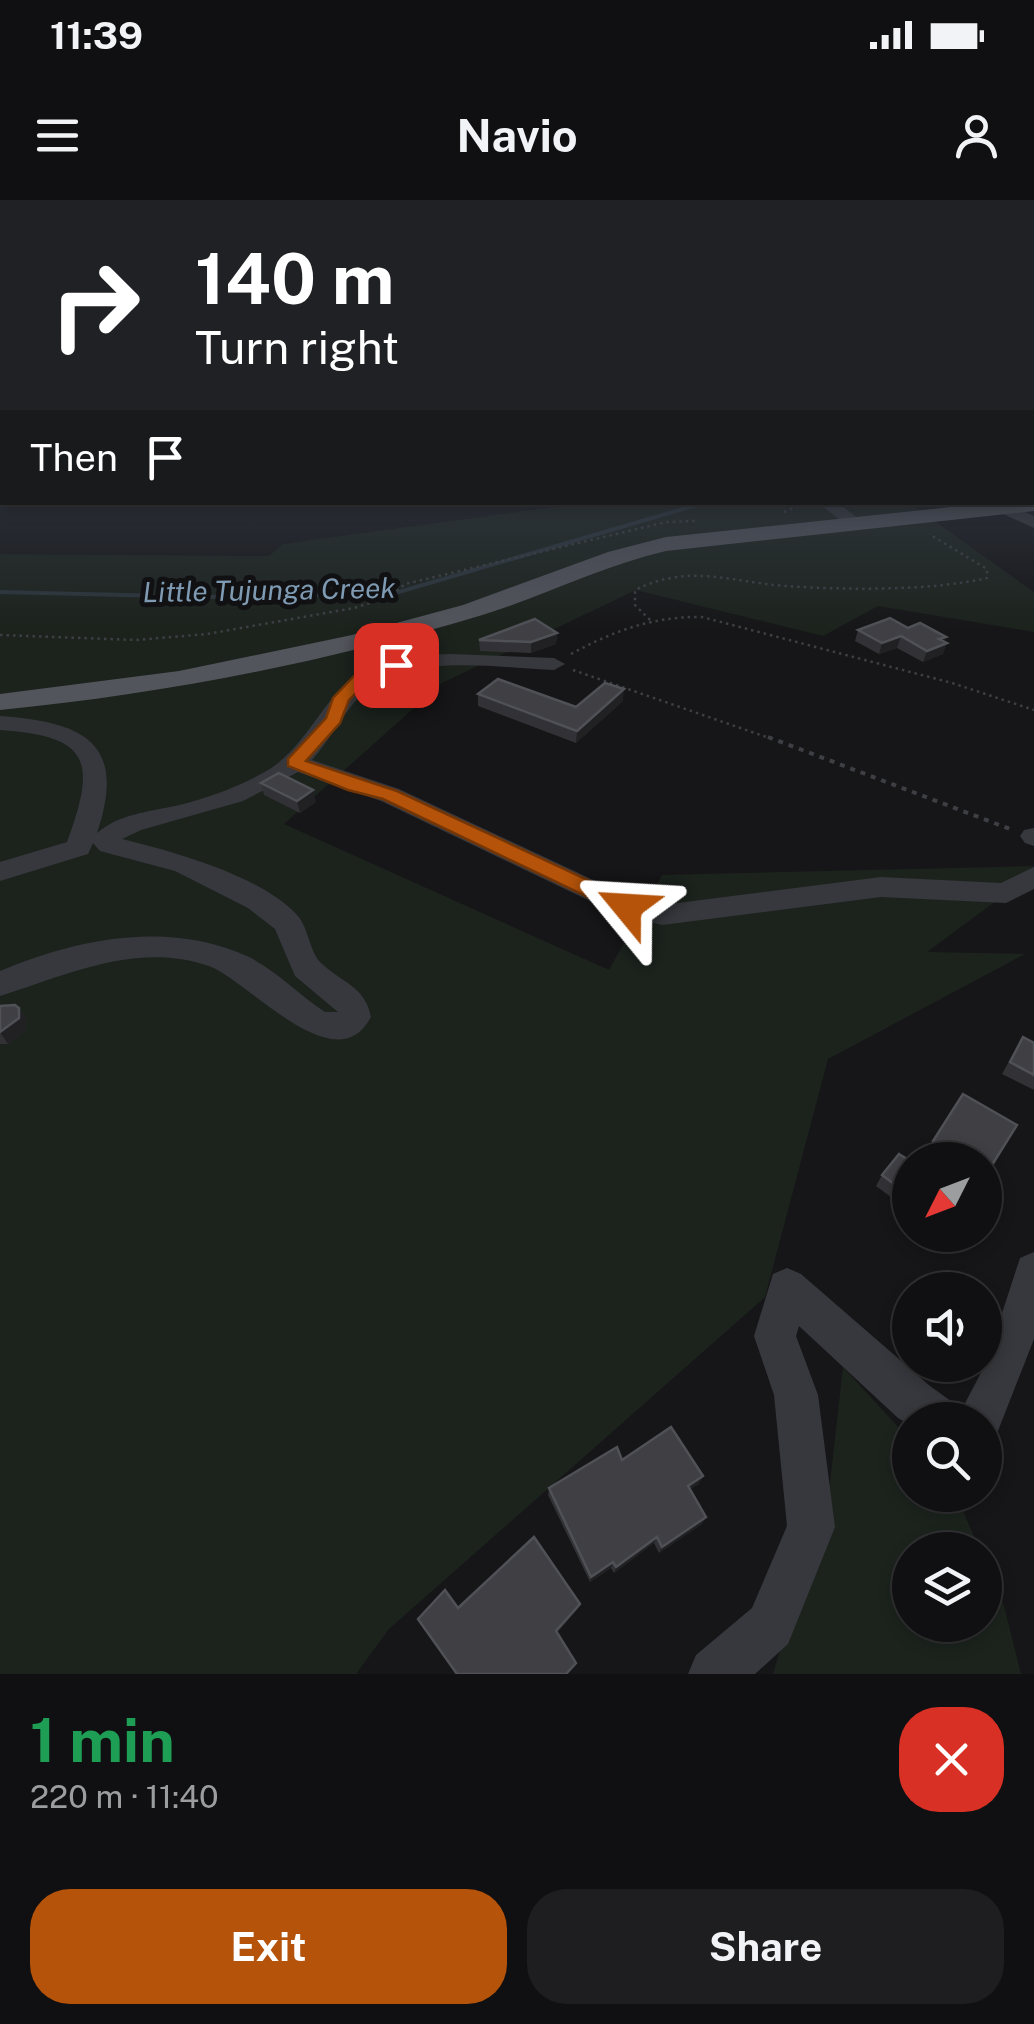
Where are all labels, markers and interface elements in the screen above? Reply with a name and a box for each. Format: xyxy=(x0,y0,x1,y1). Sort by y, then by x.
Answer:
text: 11:39 xyxy=(50,13,143,58)
icon: menu xyxy=(30,108,85,163)
icon: person xyxy=(949,108,1004,163)
text: Navio xyxy=(456,109,578,162)
text: 140 m xyxy=(195,237,394,320)
icon: right xyxy=(30,240,160,370)
text: Turn right xyxy=(195,321,399,374)
icon: arrive xyxy=(138,430,193,485)
text: Then xyxy=(30,435,118,480)
water label: Little Tujunga Creek xyxy=(142,571,396,608)
pin xyxy=(354,623,439,708)
icon: arrive xyxy=(369,638,424,693)
position arrow xyxy=(575,855,679,959)
north arrow xyxy=(892,1142,1002,1252)
map controls xyxy=(892,1142,1002,1642)
button: sound xyxy=(892,1272,1002,1382)
button: search xyxy=(892,1402,1002,1512)
button: layers xyxy=(892,1532,1002,1642)
text: 1 min xyxy=(30,1705,175,1776)
button: close xyxy=(899,1707,1004,1812)
text: 220 m · 11:40 xyxy=(30,1778,219,1815)
button: Exit xyxy=(30,1889,507,2004)
button: Share xyxy=(527,1889,1004,2004)

